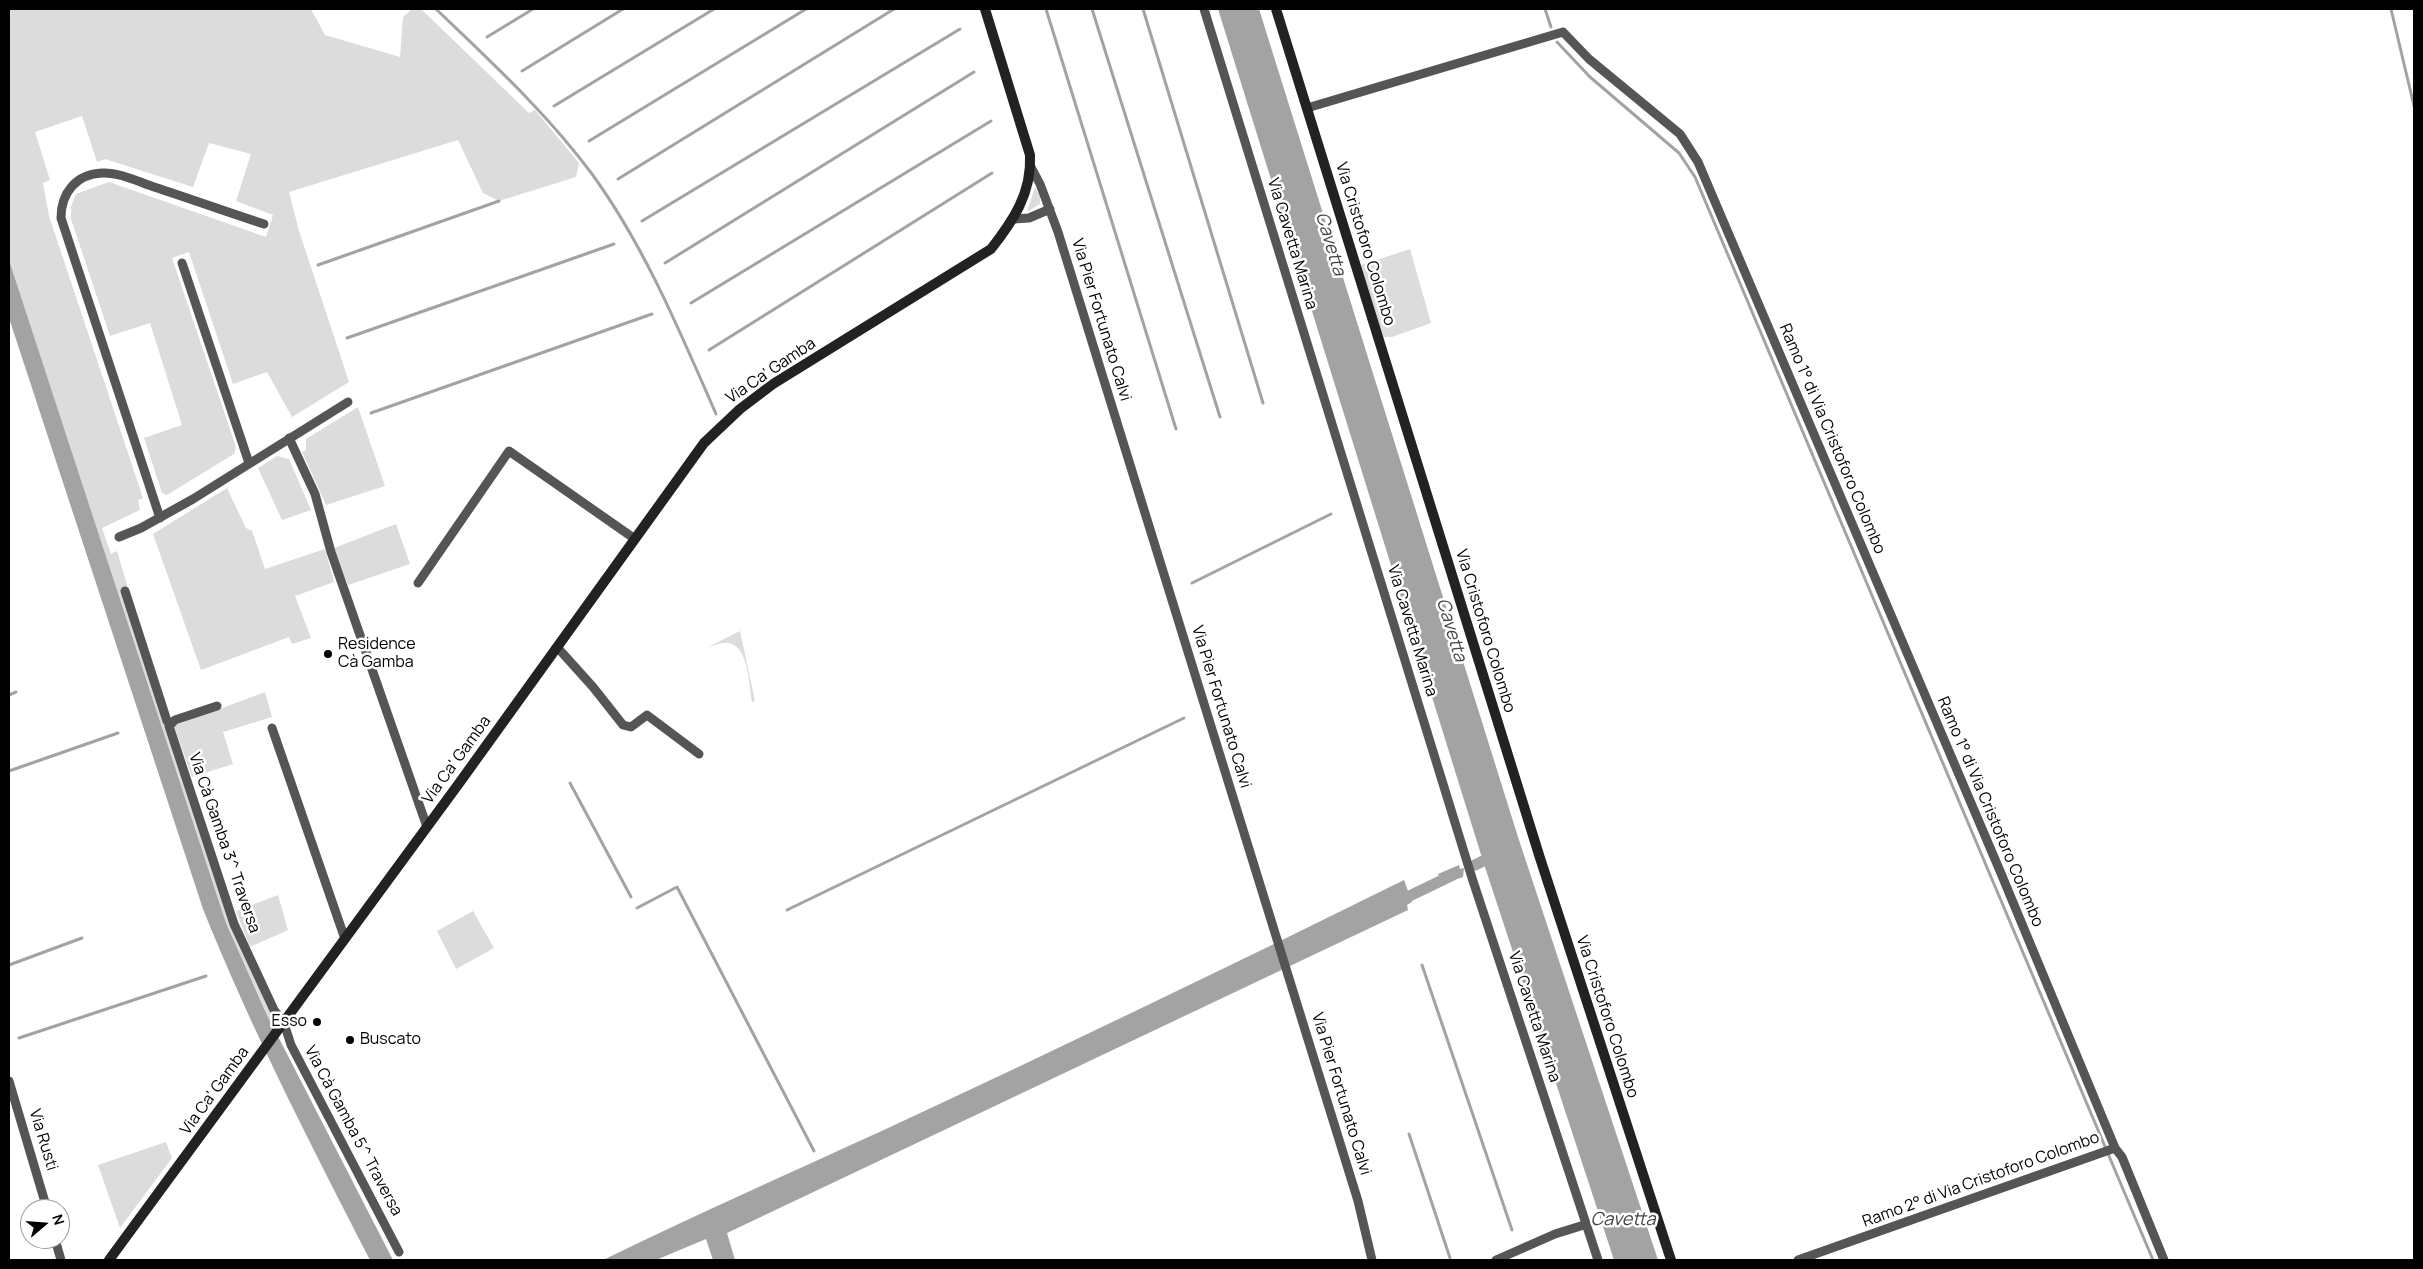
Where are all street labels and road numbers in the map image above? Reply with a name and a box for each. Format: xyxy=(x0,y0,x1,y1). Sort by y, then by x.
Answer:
street label: Via Cristoforo Colombo xyxy=(1331,160,1399,328)
street label: Via Cavetta Marina xyxy=(1263,176,1321,312)
street label: Via Pier Fortunato Calvi xyxy=(1067,236,1135,404)
street label: Ramo 1° di Via Cristoforo Colombo xyxy=(1775,321,1889,557)
street label: Via Ca' Gamba xyxy=(723,334,819,408)
street label: Via Cristoforo Colombo xyxy=(1451,547,1519,715)
street label: Via Cavetta Marina xyxy=(1383,563,1441,699)
street label: Via Pier Fortunato Calvi xyxy=(1187,623,1255,791)
street label: Ramo 1° di Via Cristoforo Colombo xyxy=(1933,694,2047,930)
street label: Via Ca' Gamba xyxy=(419,712,495,808)
street label: Via Cà Gamba 3^ Traversa xyxy=(184,750,264,936)
street label: Via Cristoforo Colombo xyxy=(1572,933,1642,1101)
street label: Via Cavetta Marina xyxy=(1504,949,1564,1085)
street label: Via Pier Fortunato Calvi xyxy=(1307,1010,1375,1178)
street label: Via Ca' Gamba xyxy=(177,1043,253,1139)
street label: Via Cà Gamba 5^ Traversa xyxy=(300,1043,406,1219)
street label: Via Rusti xyxy=(25,1107,61,1173)
street label: Ramo 2° di Via Cristoforo Colombo xyxy=(1860,1128,2102,1232)

